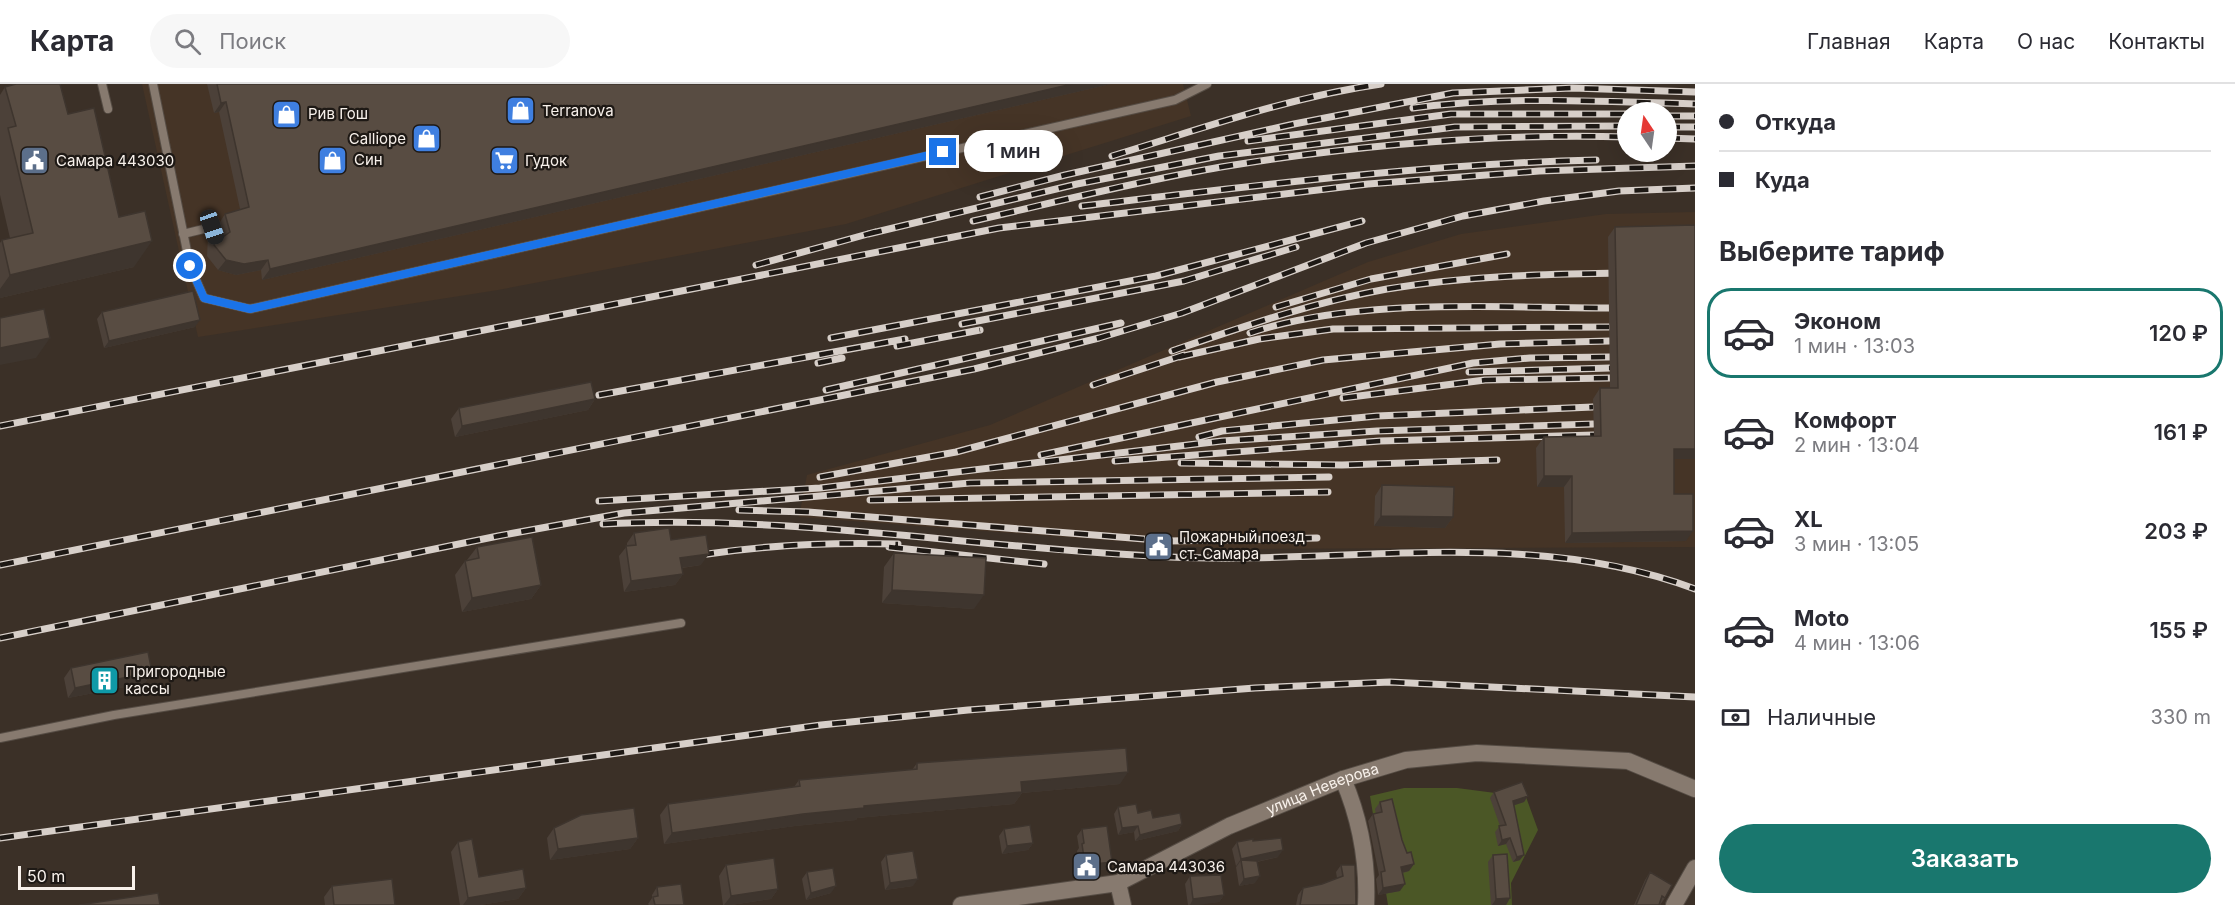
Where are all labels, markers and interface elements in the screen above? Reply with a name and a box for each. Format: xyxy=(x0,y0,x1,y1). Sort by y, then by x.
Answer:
search box xyxy=(150,14,570,68)
text: Карта xyxy=(30,24,114,58)
icon: search xyxy=(171,25,204,58)
text: Поиск xyxy=(219,28,286,54)
text: Главная xyxy=(1807,29,1891,54)
text: Карта xyxy=(1924,29,1984,54)
text: О нас xyxy=(2017,29,2075,54)
text: Контакты xyxy=(2108,29,2205,54)
shop icon: Terranova xyxy=(505,95,537,127)
shop icon: Рив Гош xyxy=(271,98,303,130)
place label: Terranova xyxy=(542,101,614,120)
north arrow xyxy=(1617,102,1677,162)
map controls xyxy=(1617,102,1677,162)
place label: Рив Гош xyxy=(308,104,368,123)
text: Откуда xyxy=(1755,109,1836,135)
shop icon: Calliope xyxy=(411,123,443,155)
place label: Calliope xyxy=(349,129,406,148)
callout: 1 мин xyxy=(964,131,1063,173)
route end xyxy=(929,138,956,165)
text: 1 мин xyxy=(987,139,1040,163)
shop icon: Син xyxy=(317,144,349,176)
public building icon: Самара 443030 xyxy=(19,145,51,177)
supermarket icon: Гудок xyxy=(488,145,520,177)
place label: Син xyxy=(354,150,383,169)
place label: Самара 443030 xyxy=(56,151,174,170)
place label: Гудок xyxy=(525,151,567,170)
text: Куда xyxy=(1755,167,1810,193)
car xyxy=(198,207,226,247)
text: Выберите тариф xyxy=(1719,235,1945,268)
route start xyxy=(176,252,203,279)
icon: car xyxy=(1722,306,1776,360)
text: Эконом xyxy=(1794,308,1881,334)
text: 120 ₽ xyxy=(2149,320,2208,346)
text: 1 мин · 13:03 xyxy=(1794,334,1915,358)
icon: car xyxy=(1722,405,1776,459)
text: Комфорт xyxy=(1794,407,1896,433)
text: 161 ₽ xyxy=(2154,419,2208,445)
text: 2 мин · 13:04 xyxy=(1794,433,1920,457)
icon: car xyxy=(1722,504,1776,558)
text: XL xyxy=(1794,506,1823,532)
text: 203 ₽ xyxy=(2144,518,2208,544)
place label: Пожарный поезд ст. Самара xyxy=(1179,527,1305,563)
public building icon: Пожарный поезд ст. Самара xyxy=(1142,530,1174,562)
text: 3 мин · 13:05 xyxy=(1794,532,1919,556)
icon: car xyxy=(1722,603,1776,657)
text: Moto xyxy=(1794,605,1849,631)
text: 155 ₽ xyxy=(2149,617,2208,643)
text: 4 мин · 13:06 xyxy=(1794,631,1920,655)
place label: Пригородные кассы xyxy=(125,662,226,698)
building icon: Пригородные кассы xyxy=(88,665,120,697)
icon: cash xyxy=(1719,701,1752,734)
text: Наличные xyxy=(1767,704,1876,730)
text: 330 m xyxy=(2151,705,2211,729)
street label: улица Неверова xyxy=(1263,759,1381,819)
button: Заказать xyxy=(1719,824,2211,893)
public building icon: Самара 443036 xyxy=(1070,851,1102,883)
place label: Самара 443036 xyxy=(1107,857,1225,876)
scale bar xyxy=(18,863,135,890)
text: 50 m xyxy=(27,866,65,886)

